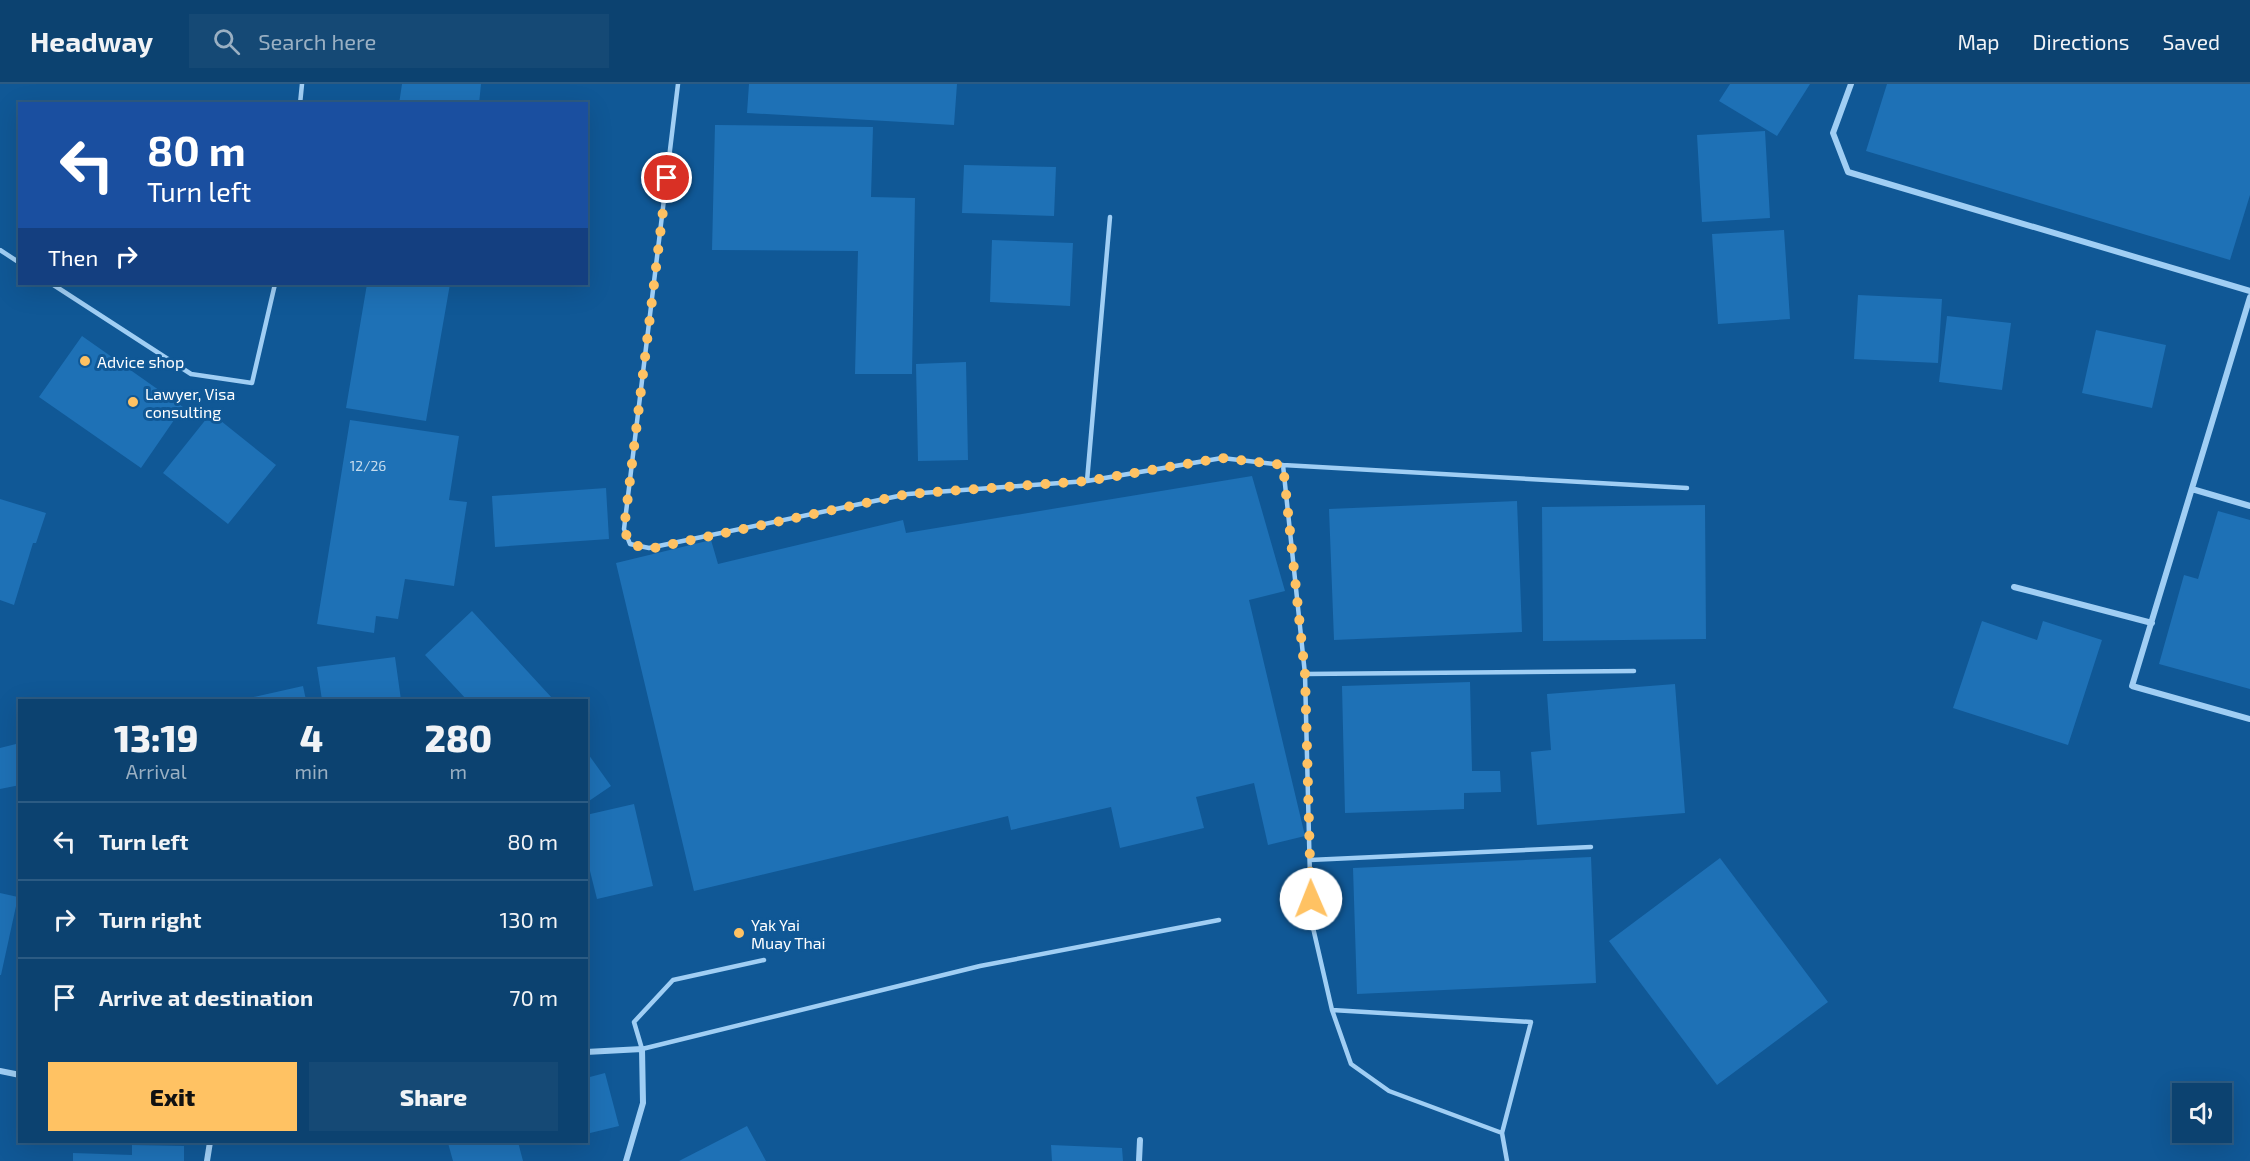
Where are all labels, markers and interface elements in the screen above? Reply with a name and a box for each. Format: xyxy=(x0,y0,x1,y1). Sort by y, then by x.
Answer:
search box xyxy=(189,14,609,68)
text: Headway xyxy=(30,24,153,58)
icon: search xyxy=(210,25,243,58)
text: Search here xyxy=(258,28,376,54)
text: Map xyxy=(1957,29,2000,54)
text: Directions xyxy=(2033,29,2129,54)
text: Saved xyxy=(2162,29,2220,54)
text: 80 m xyxy=(147,124,246,174)
icon: left xyxy=(48,126,126,204)
pin xyxy=(641,152,692,203)
icon: arrive xyxy=(650,161,683,194)
text: Turn left xyxy=(147,175,251,207)
icon: right xyxy=(110,240,143,273)
text: Then xyxy=(48,244,98,270)
place label: Advice shop xyxy=(97,352,184,371)
marker: Advice shop xyxy=(78,354,92,368)
place label: Lawyer, Visa consulting xyxy=(145,384,235,421)
marker: Lawyer, Visa consulting xyxy=(126,395,140,409)
house number: 12/26 xyxy=(350,457,386,474)
text: 13:19 xyxy=(114,716,198,759)
text: 4 xyxy=(300,716,323,759)
text: 280 xyxy=(425,716,492,759)
text: Arrival xyxy=(126,759,187,783)
text: min xyxy=(294,759,329,783)
text: m xyxy=(449,759,467,783)
icon: left xyxy=(48,825,81,858)
text: Turn left xyxy=(99,828,188,854)
text: 80 m xyxy=(507,828,558,854)
position arrow xyxy=(1279,867,1343,931)
icon: right xyxy=(48,903,81,936)
text: Turn right xyxy=(99,906,201,932)
text: 130 m xyxy=(500,906,558,932)
place label: Yak Yai Muay Thai xyxy=(751,915,826,952)
marker: Yak Yai Muay Thai xyxy=(732,926,746,940)
icon: arrive xyxy=(48,981,81,1014)
text: Arrive at destination xyxy=(99,984,313,1010)
text: 70 m xyxy=(509,984,558,1010)
button: Exit xyxy=(48,1062,297,1131)
button: Share xyxy=(309,1062,558,1131)
map controls xyxy=(2172,1083,2232,1143)
button: sound xyxy=(2172,1083,2232,1143)

